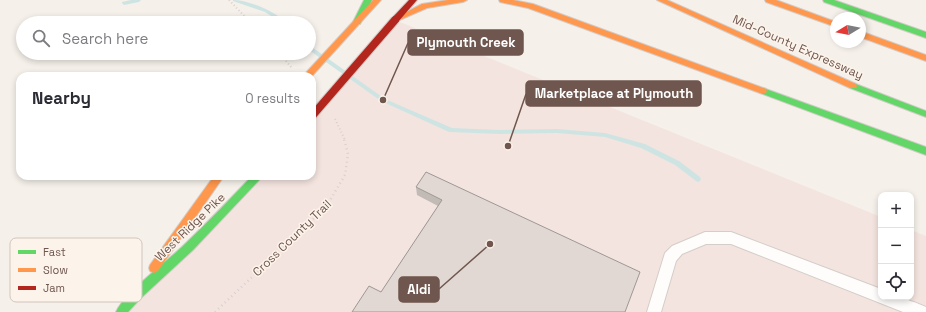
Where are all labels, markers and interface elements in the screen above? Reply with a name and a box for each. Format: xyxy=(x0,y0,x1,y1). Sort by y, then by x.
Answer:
street label: Mid-County Expressway xyxy=(730,11,866,83)
north arrow xyxy=(830,12,866,48)
search box xyxy=(16,16,316,60)
icon: search xyxy=(30,27,52,49)
text: Search here xyxy=(62,29,148,48)
callout: Plymouth Creek xyxy=(408,30,523,55)
text: Plymouth Creek xyxy=(416,34,516,51)
callout: Marketplace at Plymouth xyxy=(526,81,701,106)
text: Marketplace at Plymouth xyxy=(535,85,693,102)
text: Nearby xyxy=(32,87,91,109)
text: 0 results xyxy=(245,90,300,107)
street label: West Ridge Pike xyxy=(151,189,229,265)
map controls xyxy=(878,192,914,300)
button: + xyxy=(878,192,914,228)
street label: Cross County Trail xyxy=(249,196,335,280)
button: − xyxy=(878,228,914,264)
legend xyxy=(10,238,142,302)
text: Fast xyxy=(43,245,66,259)
text: Slow xyxy=(43,263,68,277)
button: locate xyxy=(878,264,914,300)
callout: Aldi xyxy=(399,277,439,302)
text: Jam xyxy=(43,281,65,295)
text: Aldi xyxy=(407,281,431,298)

